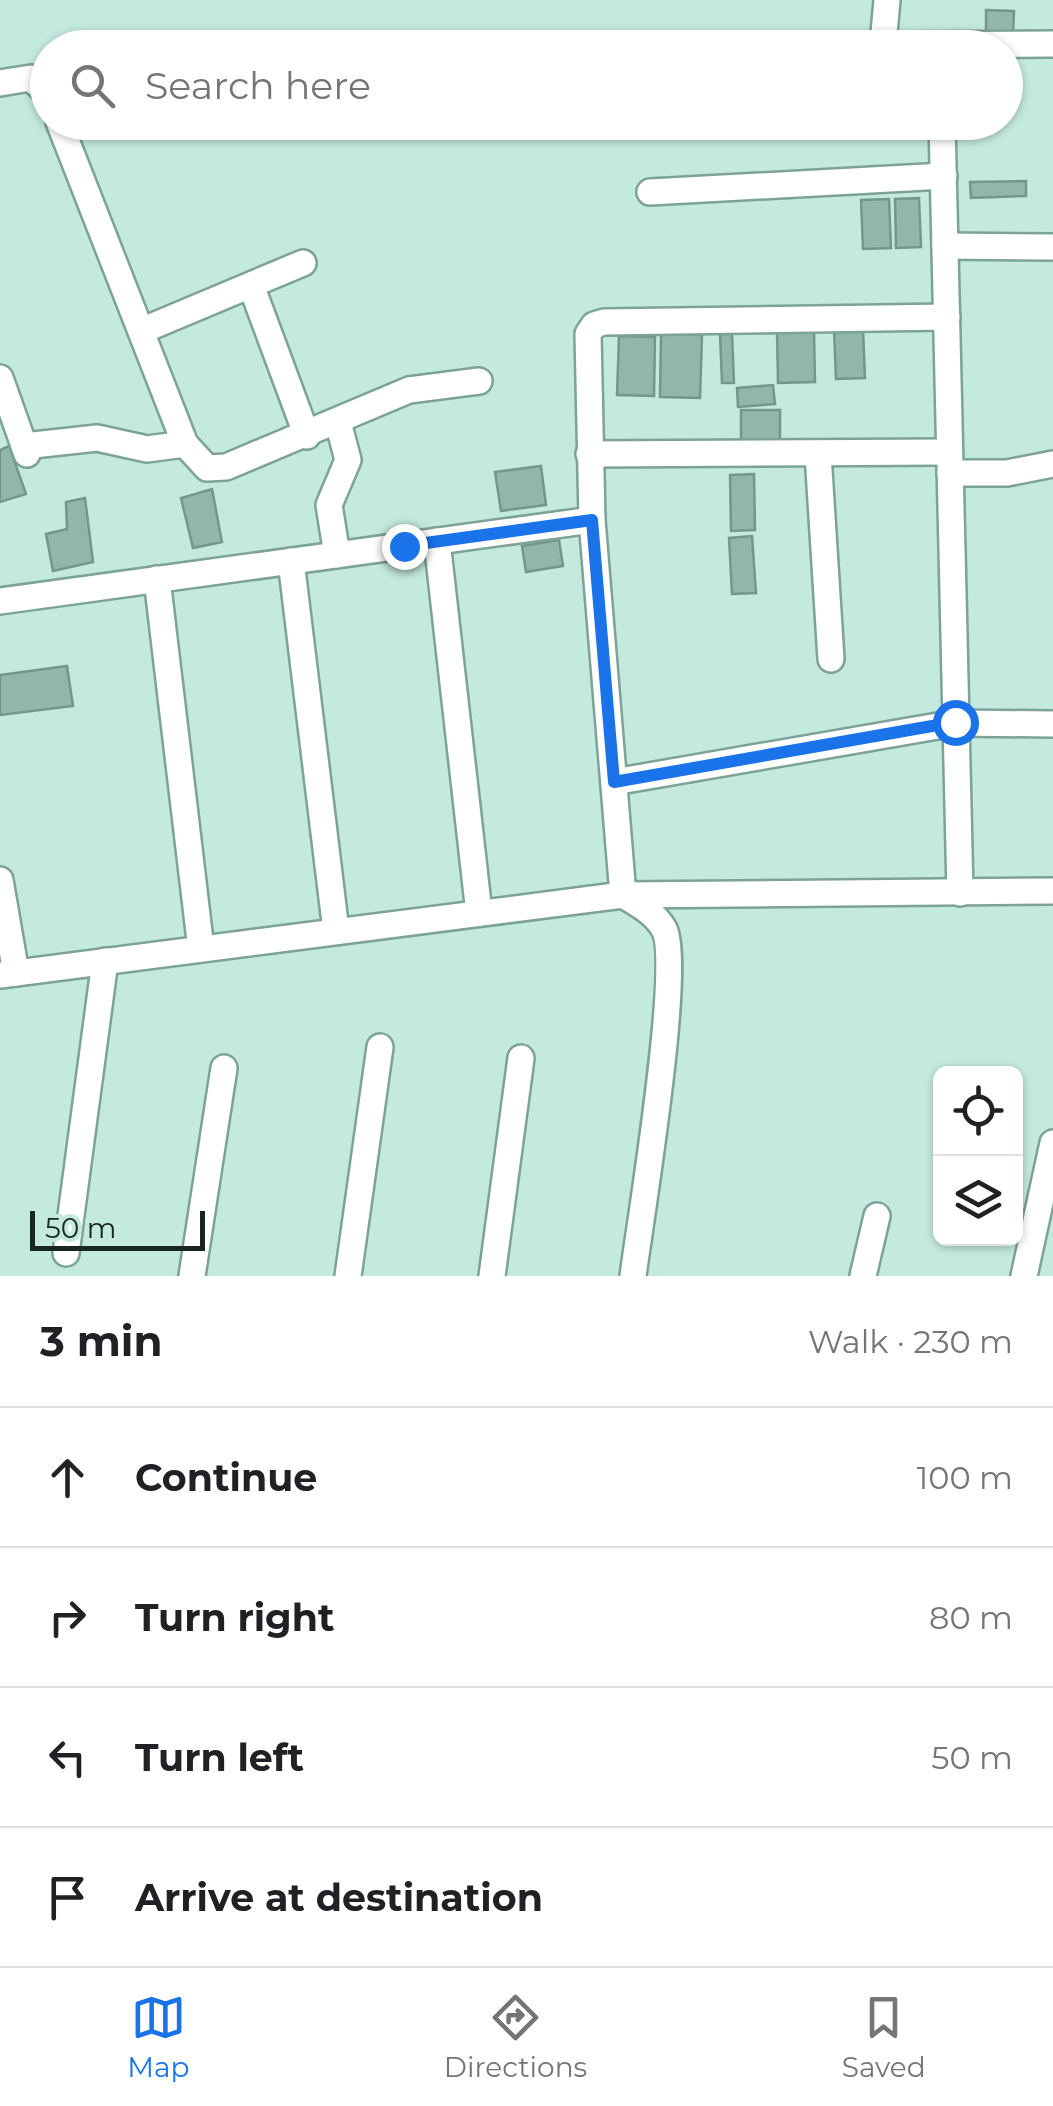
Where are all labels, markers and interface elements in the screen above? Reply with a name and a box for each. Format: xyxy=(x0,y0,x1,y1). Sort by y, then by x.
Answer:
search box xyxy=(30,30,1023,140)
icon: search xyxy=(65,58,120,113)
text: Search here xyxy=(145,62,371,109)
route end xyxy=(382,524,428,570)
route start xyxy=(933,700,979,746)
map controls xyxy=(933,1066,1023,1246)
button: locate xyxy=(933,1066,1023,1156)
button: layers xyxy=(933,1156,1023,1246)
scale bar xyxy=(30,1206,205,1250)
text: 50 m xyxy=(45,1211,116,1245)
text: 3 min xyxy=(40,1315,162,1367)
text: Walk · 230 m xyxy=(808,1322,1013,1361)
icon: ahead xyxy=(40,1450,95,1505)
text: Continue xyxy=(135,1454,317,1501)
text: 100 m xyxy=(917,1458,1013,1497)
icon: right xyxy=(40,1590,95,1645)
text: Turn right xyxy=(135,1594,334,1641)
text: 80 m xyxy=(929,1598,1013,1637)
icon: left xyxy=(40,1730,95,1785)
text: Turn left xyxy=(135,1734,304,1781)
text: 50 m xyxy=(931,1738,1013,1777)
icon: arrive xyxy=(40,1870,95,1925)
text: Arrive at destination xyxy=(135,1874,543,1921)
tab: Map xyxy=(127,1990,189,2084)
tab: Directions xyxy=(444,1990,587,2084)
tab: Saved xyxy=(842,1990,926,2084)

